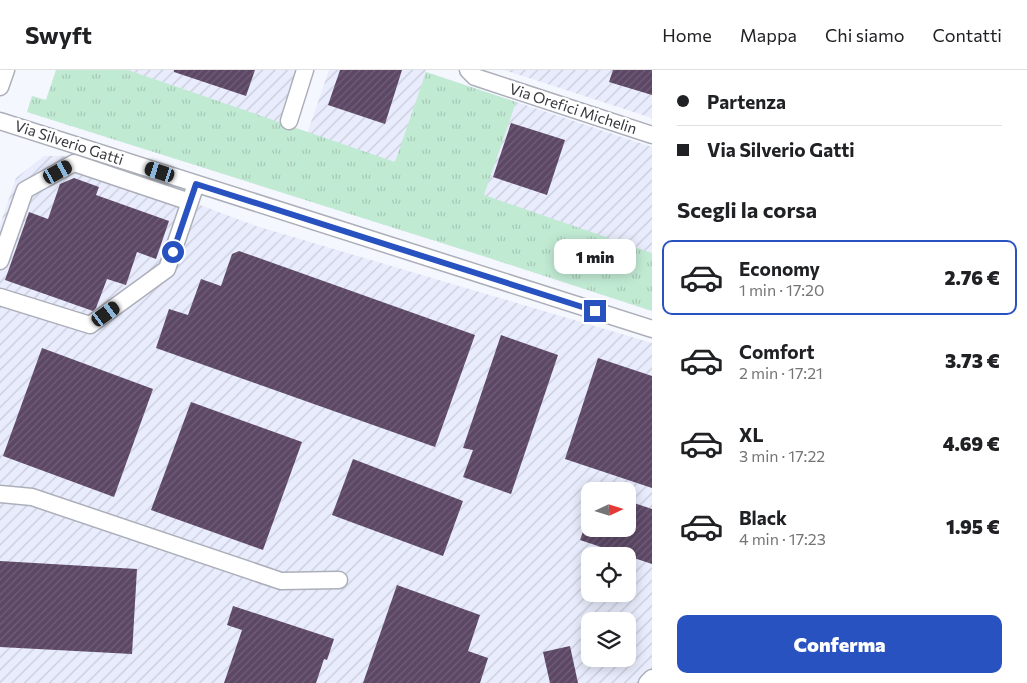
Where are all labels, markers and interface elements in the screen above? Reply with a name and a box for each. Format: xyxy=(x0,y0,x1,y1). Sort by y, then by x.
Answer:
text: Swyft xyxy=(25,20,92,49)
text: Home xyxy=(662,24,712,46)
text: Mappa xyxy=(740,24,797,46)
text: Chi siamo xyxy=(825,24,904,46)
text: Contatti xyxy=(932,24,1002,46)
street label: Via Orefici Michelin xyxy=(507,79,639,137)
text: Partenza xyxy=(707,90,786,113)
street label: Via Silverio Gatti xyxy=(13,116,126,168)
text: Via Silverio Gatti xyxy=(707,138,855,161)
car xyxy=(41,158,74,186)
car xyxy=(143,160,176,184)
text: Scegli la corsa xyxy=(677,196,817,223)
callout: 1 min xyxy=(554,238,636,274)
route start xyxy=(162,241,184,263)
text: 1 min xyxy=(576,247,614,266)
icon: car xyxy=(679,255,724,300)
text: Economy xyxy=(739,257,820,280)
text: 2.76 € xyxy=(945,266,1000,289)
text: 1 min · 17:20 xyxy=(739,280,824,299)
car xyxy=(89,299,122,329)
route end xyxy=(584,300,606,322)
icon: car xyxy=(679,338,724,383)
text: Comfort xyxy=(739,340,815,363)
text: 3.73 € xyxy=(945,349,1000,372)
text: 2 min · 17:21 xyxy=(739,363,823,382)
icon: car xyxy=(679,421,724,466)
text: XL xyxy=(739,423,764,446)
text: 4.69 € xyxy=(943,432,1000,455)
text: 3 min · 17:22 xyxy=(739,446,825,465)
north arrow xyxy=(581,482,636,538)
map controls xyxy=(581,482,636,667)
icon: car xyxy=(679,504,724,549)
text: Black xyxy=(739,506,787,529)
text: 1.95 € xyxy=(946,515,1000,538)
text: 4 min · 17:23 xyxy=(739,529,826,548)
button: locate xyxy=(581,547,636,602)
button: layers xyxy=(581,612,636,667)
button: Conferma xyxy=(677,615,1002,673)

